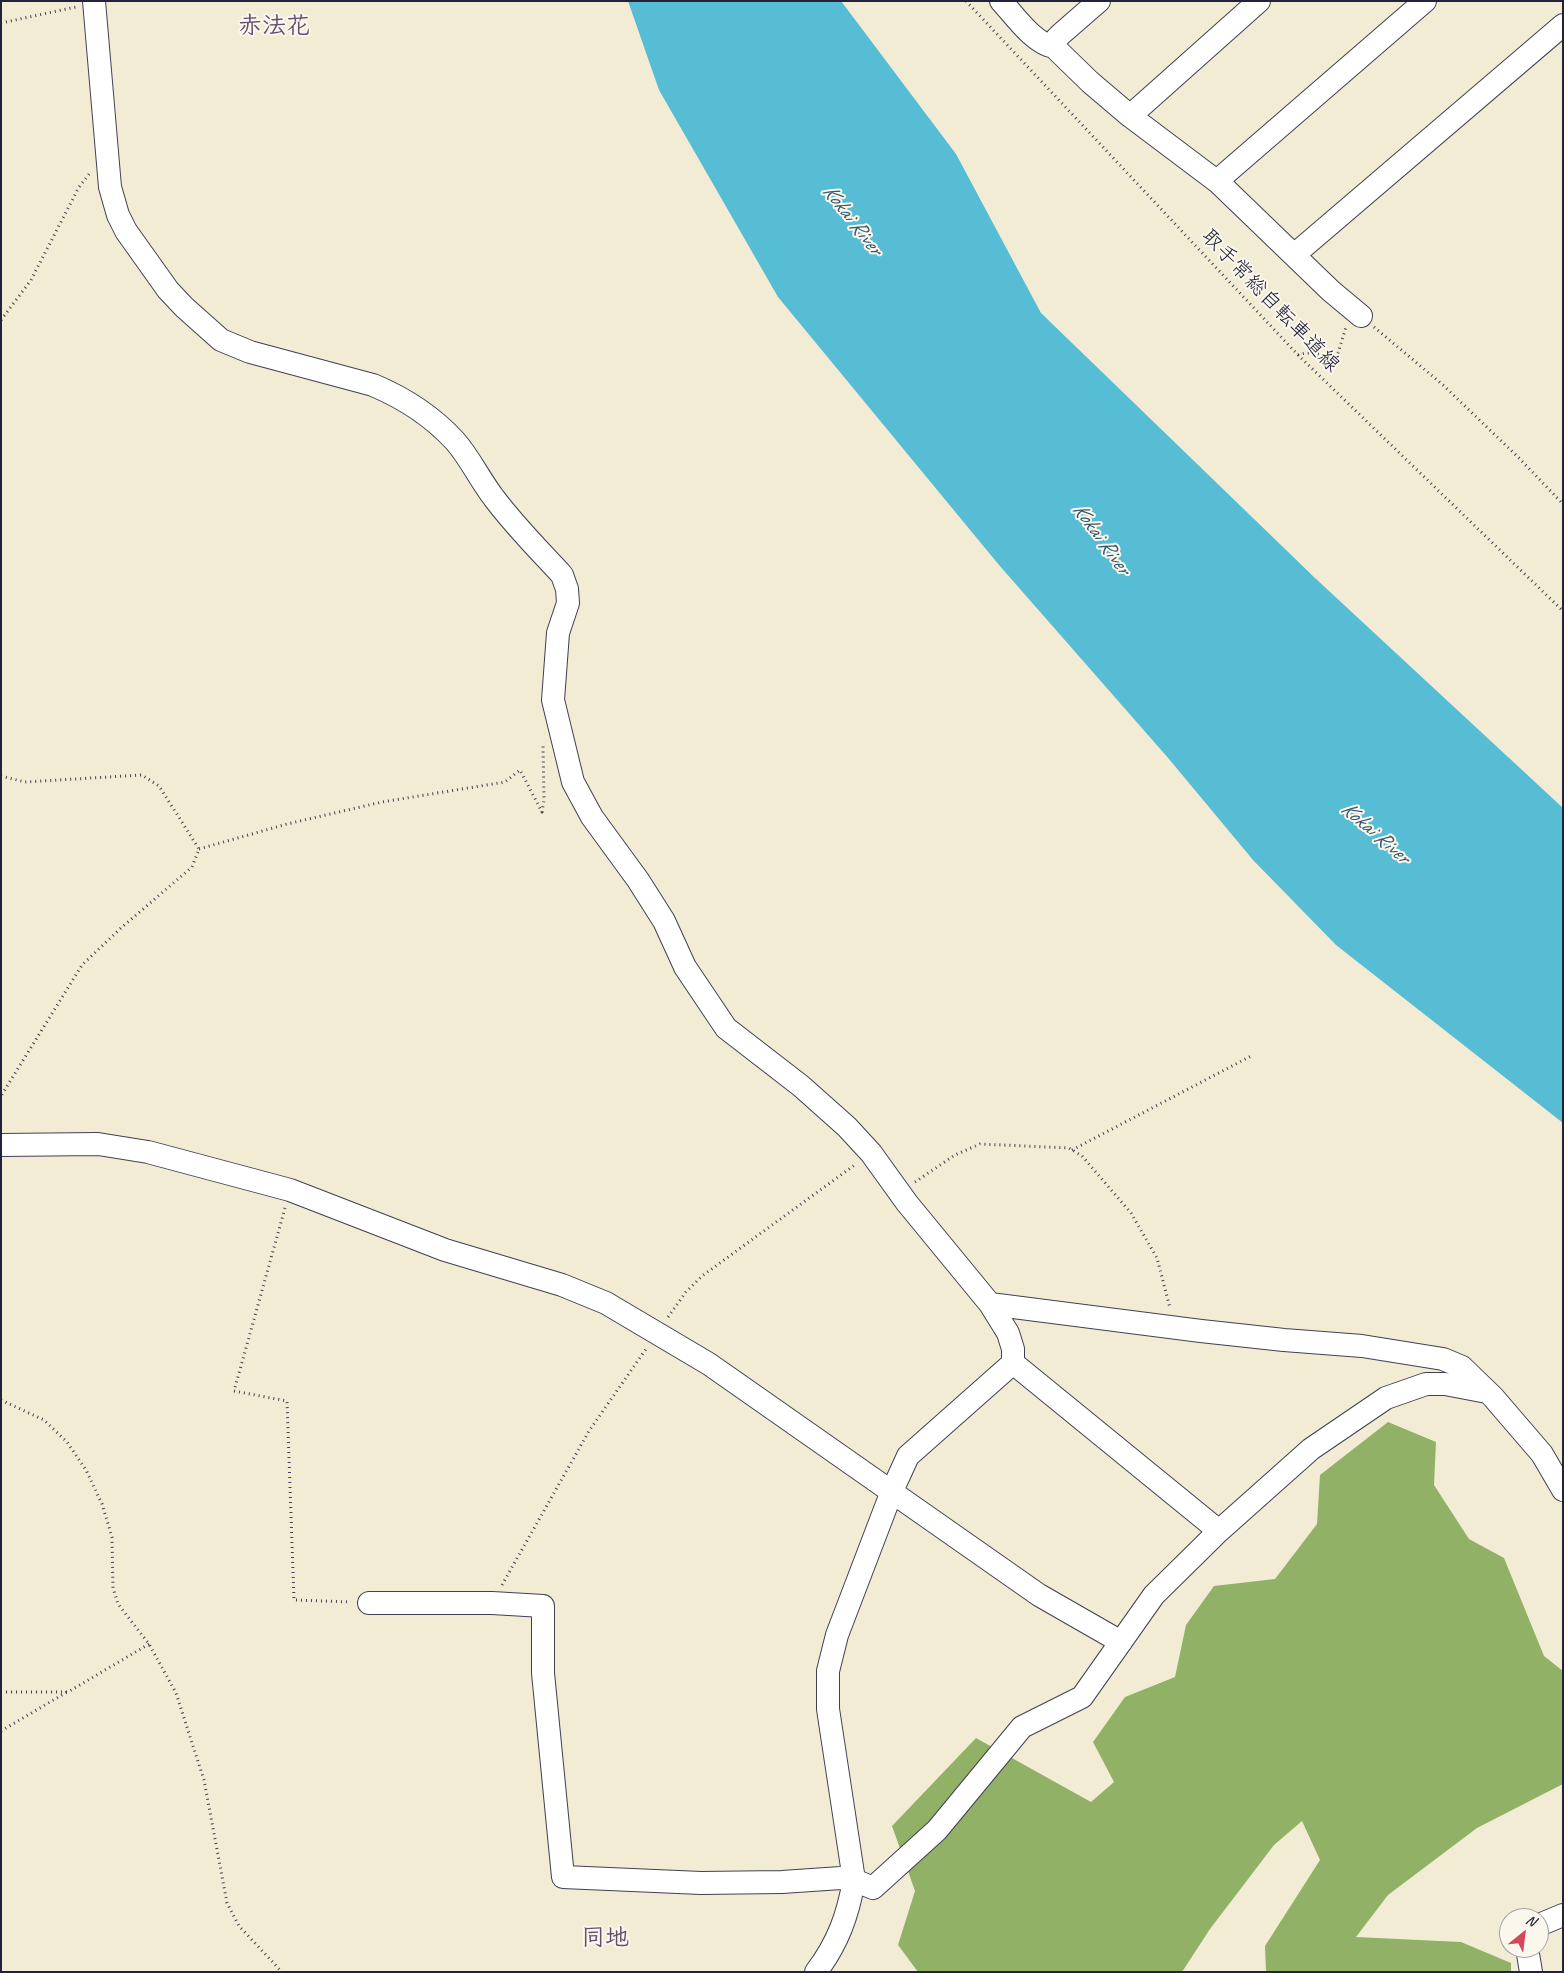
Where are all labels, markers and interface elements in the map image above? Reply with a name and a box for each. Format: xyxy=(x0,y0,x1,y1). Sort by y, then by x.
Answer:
district label: 赤法花 xyxy=(238,13,310,41)
water label: Kokai River xyxy=(816,179,888,261)
street label: 取手常総自転車道線 xyxy=(1195,224,1345,378)
water label: Kokai River xyxy=(1066,498,1136,580)
water label: Kokai River xyxy=(1335,796,1415,870)
north arrow xyxy=(1499,1908,1549,1958)
text: N xyxy=(1523,1911,1539,1930)
district label: 同地 xyxy=(581,1925,629,1953)

